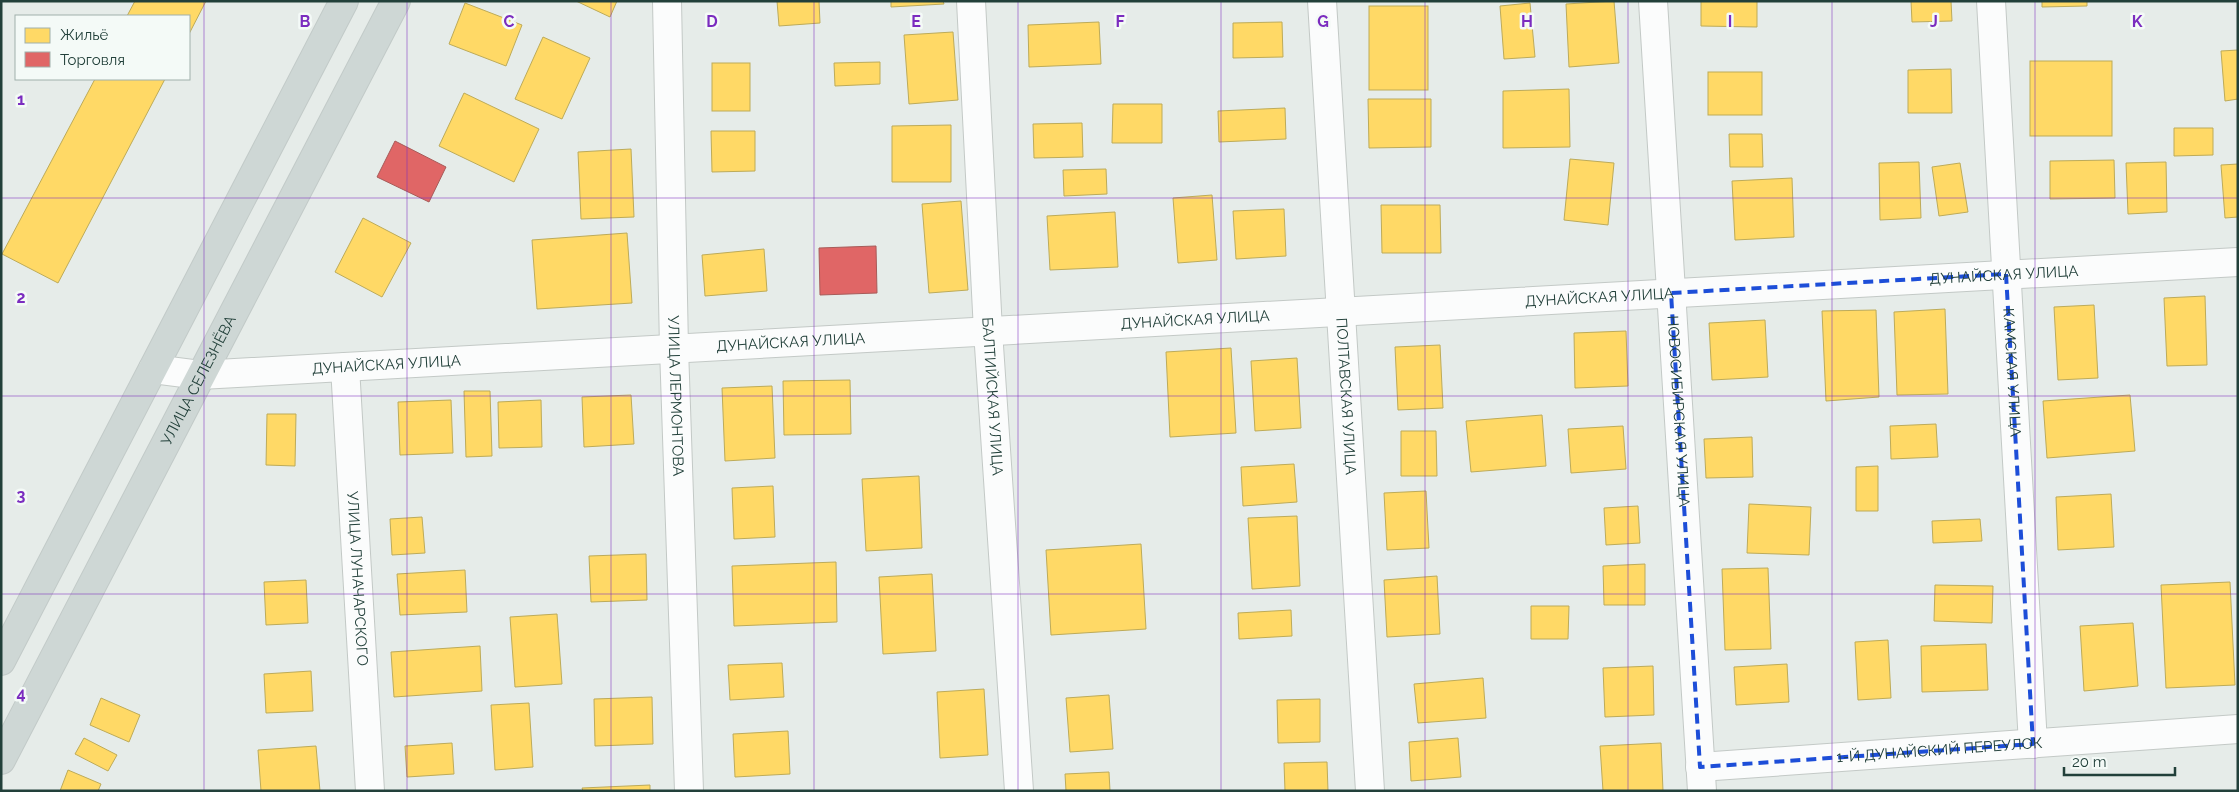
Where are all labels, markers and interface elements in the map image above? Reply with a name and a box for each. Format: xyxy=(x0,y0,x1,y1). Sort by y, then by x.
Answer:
text: B xyxy=(300,12,311,31)
text: C xyxy=(504,12,515,31)
text: D xyxy=(706,12,718,31)
text: E xyxy=(911,12,921,31)
text: F xyxy=(1115,12,1125,31)
text: G xyxy=(1317,12,1329,31)
text: H xyxy=(1521,12,1533,31)
text: I xyxy=(1728,12,1732,31)
text: J xyxy=(1930,12,1938,31)
text: K xyxy=(2132,12,2143,31)
legend xyxy=(15,15,190,80)
text: Жильё xyxy=(60,26,109,44)
text: Торговля xyxy=(60,51,125,69)
text: 1 xyxy=(17,90,25,109)
street label: ДУНАЙСКАЯ УЛИЦА xyxy=(1929,262,2079,288)
street label: ДУНАЙСКАЯ УЛИЦА xyxy=(1524,284,1674,311)
text: 2 xyxy=(16,288,26,307)
street label: ДУНАЙСКАЯ УЛИЦА xyxy=(1120,307,1270,333)
street label: КАМСКАЯ УЛИЦА xyxy=(1999,308,2025,437)
street label: УЛИЦА СЕЛЕЗНЁВА xyxy=(157,312,240,448)
street label: УЛИЦА ЛЕРМОНТОВА xyxy=(664,315,687,477)
street label: НОВОСИБИРСКАЯ УЛИЦА xyxy=(1664,315,1693,508)
street label: БАЛТИЙСКАЯ УЛИЦА xyxy=(978,317,1007,476)
street label: ПОЛТАВСКАЯ УЛИЦА xyxy=(1332,317,1360,475)
street label: ДУНАЙСКАЯ УЛИЦА xyxy=(716,329,866,355)
street label: ДУНАЙСКАЯ УЛИЦА xyxy=(311,352,461,378)
text: 3 xyxy=(17,486,26,505)
street label: УЛИЦА ЛУНАЧАРСКОГО xyxy=(343,491,372,667)
text: 4 xyxy=(16,684,26,703)
street label: 1-Й ДУНАЙСКИЙ ПЕРЕУЛОК xyxy=(1836,734,2044,766)
scale bar xyxy=(2064,744,2175,776)
text: 20 m xyxy=(2072,753,2107,771)

